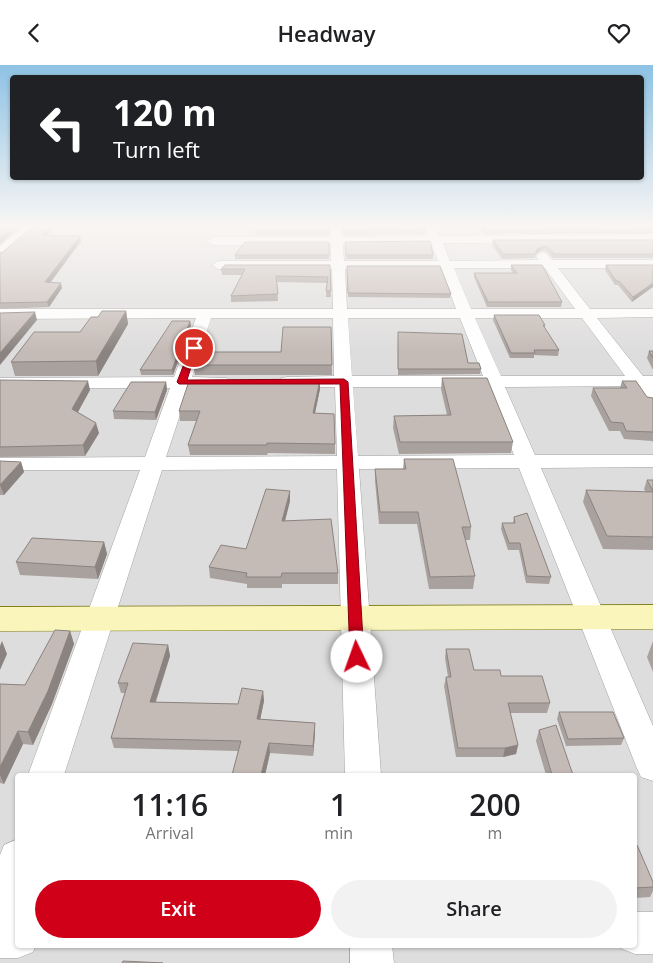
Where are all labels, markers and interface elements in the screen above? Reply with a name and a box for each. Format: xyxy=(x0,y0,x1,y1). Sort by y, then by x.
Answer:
text: Headway xyxy=(277,18,376,48)
icon: back xyxy=(20,19,48,47)
icon: heart xyxy=(605,19,633,47)
text: 120 m xyxy=(113,89,217,136)
icon: left xyxy=(30,95,95,160)
text: Turn left xyxy=(113,134,200,164)
pin xyxy=(173,327,215,369)
icon: arrive xyxy=(180,334,208,362)
position arrow xyxy=(330,630,382,682)
text: 11:16 xyxy=(131,784,208,825)
text: 1 xyxy=(330,784,347,825)
text: 200 xyxy=(469,784,521,825)
text: Arrival xyxy=(146,822,194,844)
text: min xyxy=(324,822,353,844)
text: m xyxy=(488,822,502,844)
button: Exit xyxy=(35,880,321,938)
button: Share xyxy=(331,880,617,938)

